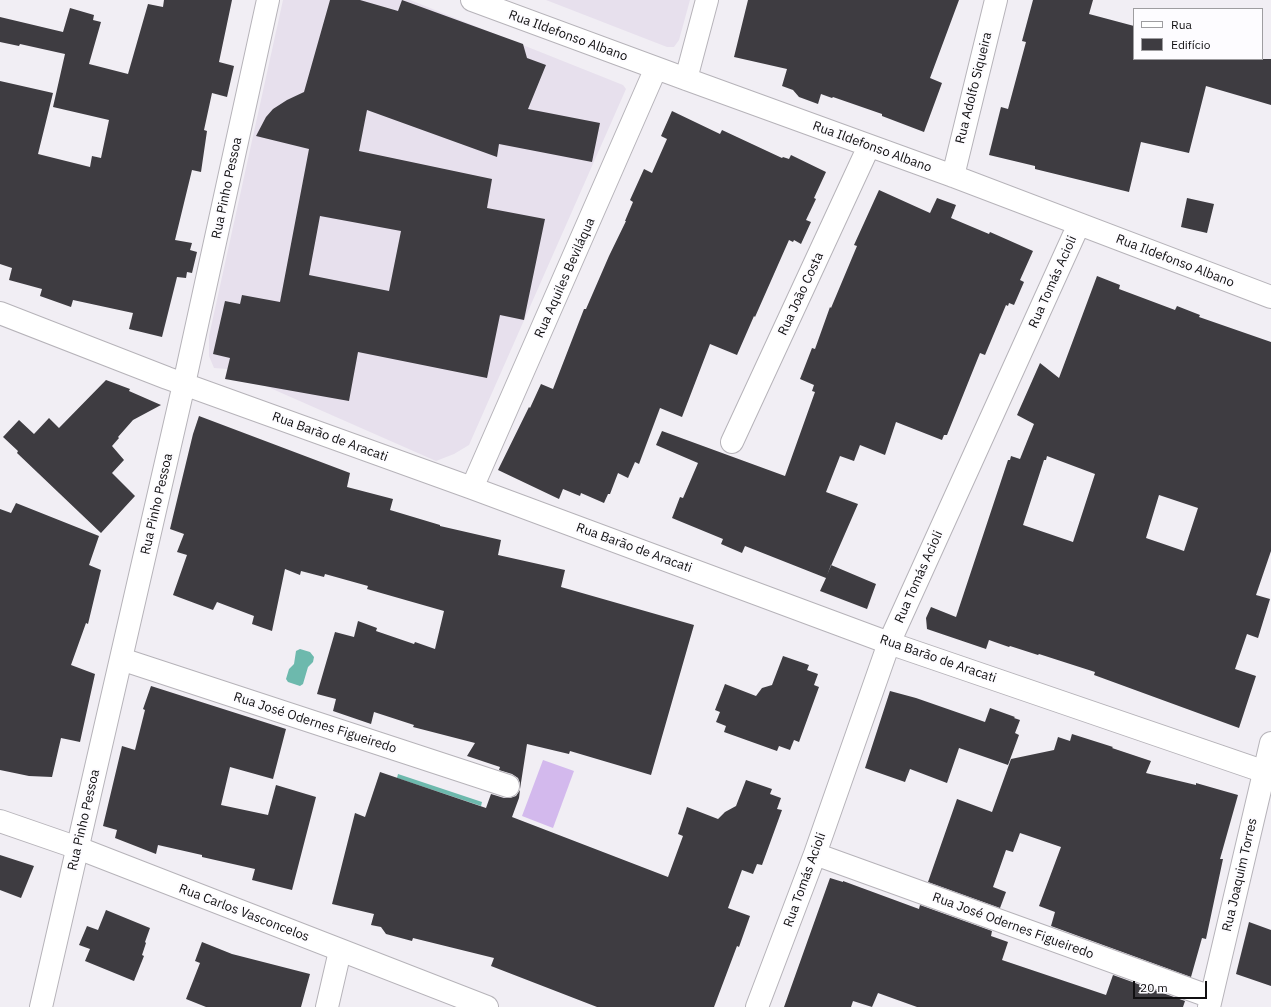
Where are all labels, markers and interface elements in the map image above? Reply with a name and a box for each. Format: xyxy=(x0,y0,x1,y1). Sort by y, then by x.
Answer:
street label: Rua Ildefonso Albano xyxy=(506,7,630,65)
legend xyxy=(1133,8,1263,60)
text: Rua xyxy=(1171,17,1192,32)
street label: Rua Adolfo Siqueira xyxy=(953,30,995,146)
text: Edifício xyxy=(1171,37,1210,52)
street label: Rua Ildefonso Albano xyxy=(810,118,934,176)
street label: Rua Pinho Pessoa xyxy=(209,136,245,240)
street label: Rua Aquiles Beviláqua xyxy=(531,216,599,340)
street label: Rua Ildefonso Albano xyxy=(1114,231,1236,291)
street label: Rua Tomás Acioli xyxy=(1026,233,1080,331)
street label: Rua João Costa xyxy=(775,250,827,338)
street label: Rua Barão de Aracati xyxy=(270,409,390,465)
street label: Rua Pinho Pessoa xyxy=(138,452,176,556)
street label: Rua Barão de Aracati xyxy=(574,520,694,576)
street label: Rua Tomás Acioli xyxy=(892,528,946,626)
street label: Rua Barão de Aracati xyxy=(878,632,998,686)
street label: Rua José Odernes Figueiredo xyxy=(232,689,398,757)
street label: Rua Pinho Pessoa xyxy=(65,768,103,872)
street label: Rua Joaquim Torres xyxy=(1219,817,1261,933)
street label: Rua Tomás Acioli xyxy=(781,831,829,929)
street label: Rua Carlos Vasconcelos xyxy=(177,881,311,945)
street label: Rua José Odernes Figueiredo xyxy=(930,890,1096,962)
scale bar xyxy=(1135,973,1209,999)
text: 20 m xyxy=(1140,980,1168,995)

